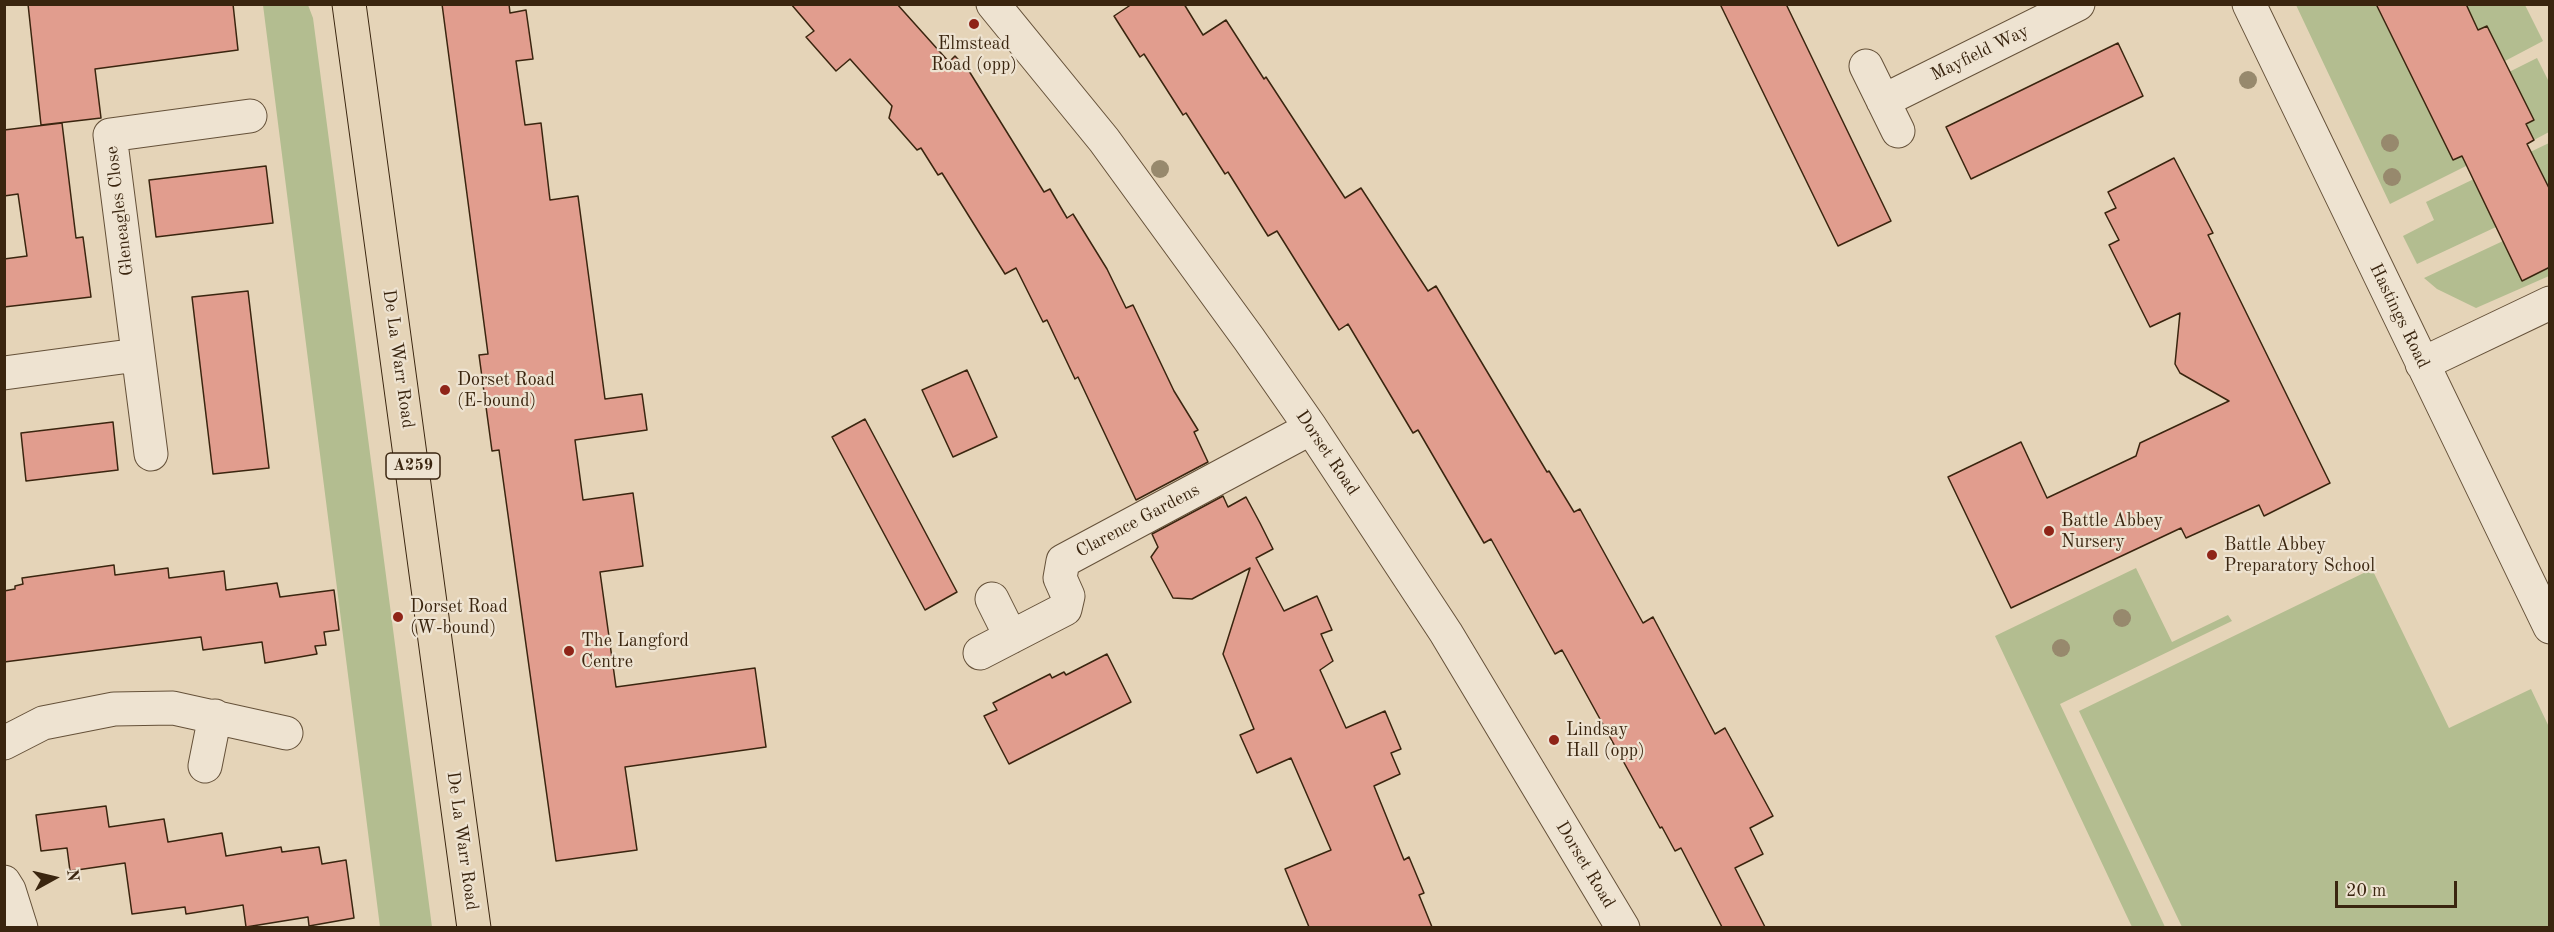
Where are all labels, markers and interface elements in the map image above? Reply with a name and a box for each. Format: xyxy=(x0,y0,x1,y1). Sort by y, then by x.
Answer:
marker: Elmstead Road (opp) xyxy=(967,17,981,31)
street label: Mayfield Way xyxy=(1928,20,2032,86)
place label: Elmstead Road (opp) xyxy=(931,33,1017,76)
street label: Gleneagles Close xyxy=(101,145,139,277)
street label: Hastings Road xyxy=(2364,260,2434,372)
street label: De La Warr Road xyxy=(378,288,418,430)
place label: Dorset Road (E-bound) xyxy=(457,369,555,412)
marker: Dorset Road (E-bound) xyxy=(438,383,452,397)
street label: Dorset Road xyxy=(1291,406,1363,500)
road number: A259 xyxy=(386,453,440,479)
street label: Clarence Gardens xyxy=(1073,479,1203,563)
place label: Battle Abbey Nursery xyxy=(2061,510,2163,552)
marker: Battle Abbey Nursery xyxy=(2042,524,2056,538)
place label: Battle Abbey Preparatory School xyxy=(2224,534,2375,576)
marker: Battle Abbey Preparatory School xyxy=(2205,548,2219,562)
place label: Dorset Road (W-bound) xyxy=(410,596,508,638)
marker: Dorset Road (W-bound) xyxy=(391,610,405,624)
place label: The Langford Centre xyxy=(581,630,689,672)
marker: The Langford Centre xyxy=(562,644,576,658)
place label: Lindsay Hall (opp) xyxy=(1566,719,1645,762)
marker: Lindsay Hall (opp) xyxy=(1547,733,1561,747)
street label: De La Warr Road xyxy=(442,770,482,912)
street label: Dorset Road xyxy=(1551,817,1619,913)
north arrow xyxy=(24,848,84,908)
text: N xyxy=(63,868,81,883)
scale bar xyxy=(2338,869,2460,907)
text: 20 m xyxy=(2346,882,2386,900)

